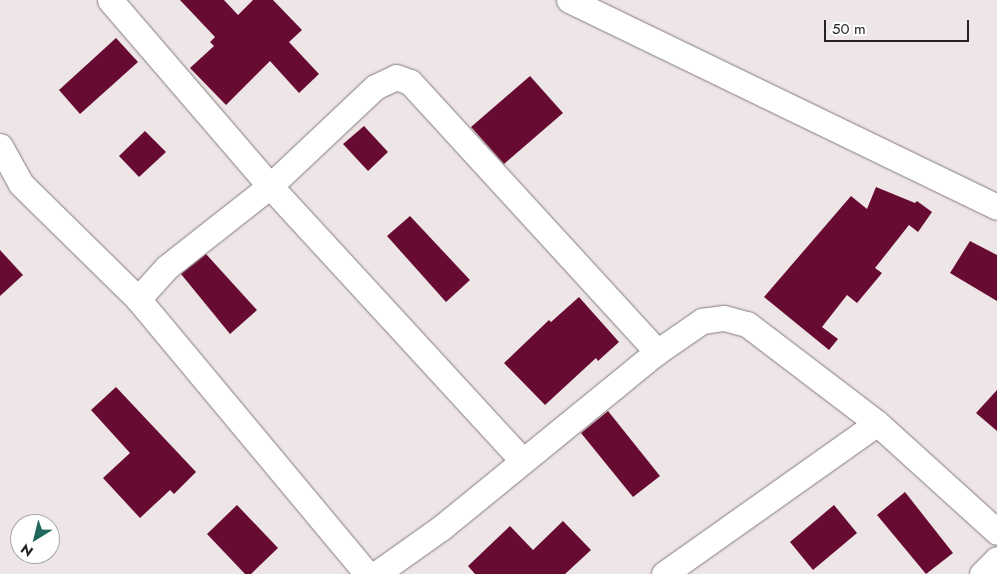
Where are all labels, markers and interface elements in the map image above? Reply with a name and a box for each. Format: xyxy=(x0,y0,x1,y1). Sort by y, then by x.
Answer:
scale bar xyxy=(827,10,972,42)
text: 50 m xyxy=(832,18,866,40)
north arrow xyxy=(10,514,60,564)
text: N xyxy=(16,539,37,562)

